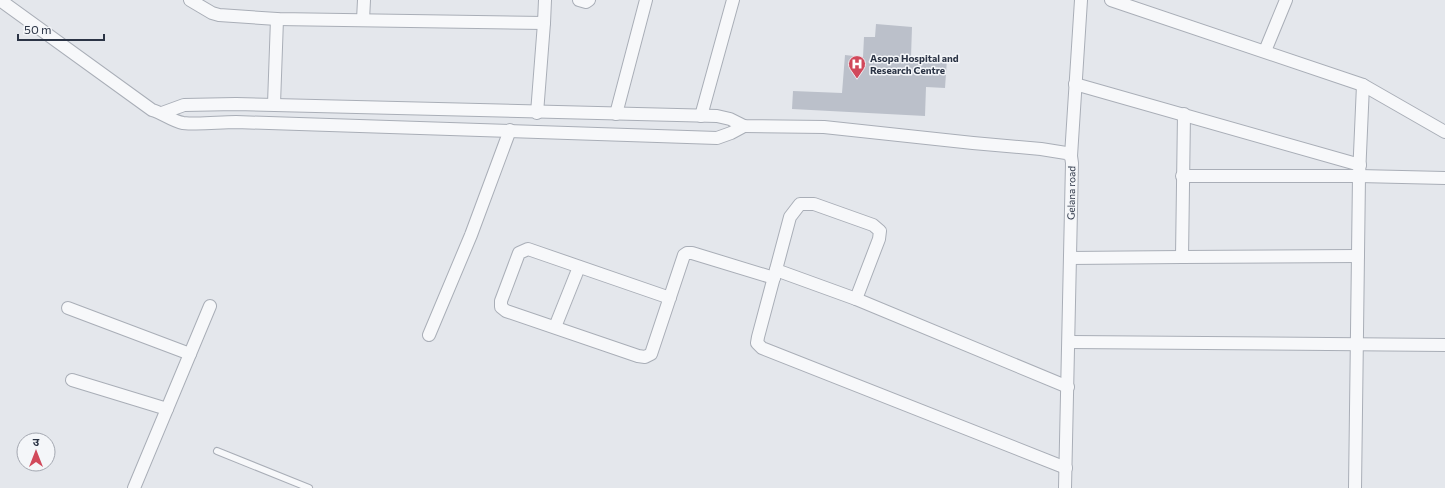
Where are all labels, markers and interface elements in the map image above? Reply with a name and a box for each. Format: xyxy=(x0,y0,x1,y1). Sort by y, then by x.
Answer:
scale bar xyxy=(18,16,104,42)
text: 50 m xyxy=(24,22,52,36)
place label: Asopa Hospital and Research Centre xyxy=(870,52,959,76)
hospital icon: Asopa Hospital and Research Centre xyxy=(847,54,867,79)
street label: Gelana road xyxy=(1065,166,1077,220)
north arrow xyxy=(16,432,56,472)
text: उ xyxy=(33,435,40,448)

